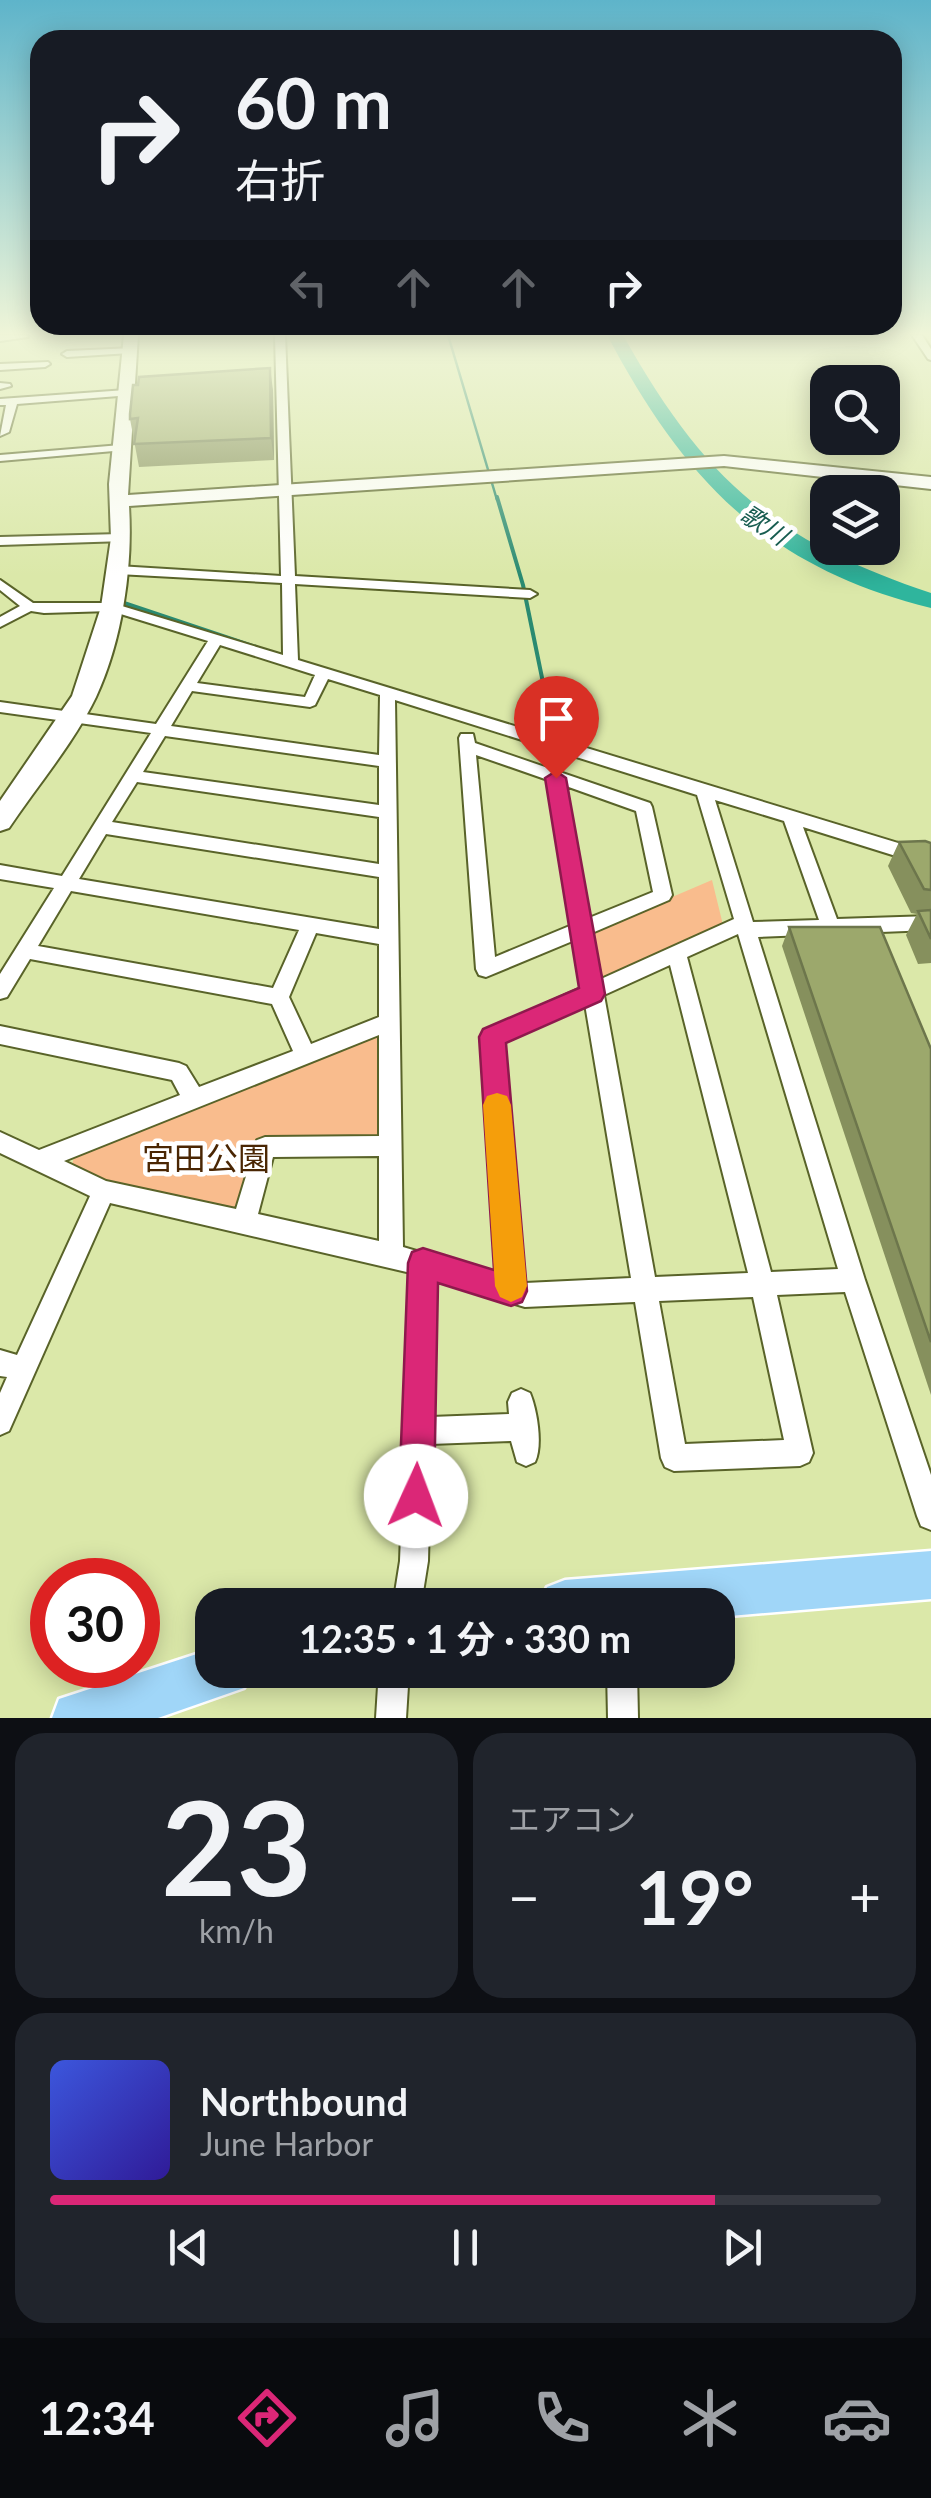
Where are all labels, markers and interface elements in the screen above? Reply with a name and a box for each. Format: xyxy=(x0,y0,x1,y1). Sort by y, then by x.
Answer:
text: 60 m xyxy=(235,60,392,144)
icon: right xyxy=(70,70,200,200)
text: 右折 xyxy=(235,153,325,207)
icon: left xyxy=(281,260,336,315)
icon: ahead xyxy=(386,260,441,315)
icon: ahead xyxy=(491,260,546,315)
icon: right xyxy=(596,260,651,315)
map controls xyxy=(810,365,900,565)
button: search xyxy=(810,365,900,455)
button: layers xyxy=(810,475,900,565)
water label: 歌川 xyxy=(736,498,797,552)
pin xyxy=(514,676,599,779)
icon: arrive xyxy=(529,691,584,746)
park label: 宮田公園 xyxy=(142,1138,270,1177)
position arrow xyxy=(364,1444,468,1548)
speed limit sign: 30 xyxy=(30,1558,160,1688)
text: 12:35 · 1 分 · 330 m xyxy=(299,1615,631,1661)
text: 23 xyxy=(161,1768,312,1924)
text: エアコン xyxy=(508,1799,636,1838)
text: 19° xyxy=(635,1851,754,1941)
text: − xyxy=(508,1863,540,1929)
text: + xyxy=(849,1863,881,1929)
text: km/h xyxy=(199,1911,274,1950)
text: Northbound xyxy=(200,2078,408,2124)
text: June Harbor xyxy=(200,2124,373,2163)
icon: previous xyxy=(161,2220,216,2275)
icon: pause xyxy=(438,2220,493,2275)
icon: next xyxy=(715,2220,770,2275)
icon: directions xyxy=(232,2383,302,2453)
icon: music xyxy=(380,2383,450,2453)
icon: phone xyxy=(527,2383,597,2453)
icon: climate xyxy=(675,2383,745,2453)
icon: car xyxy=(822,2383,892,2453)
text: 12:34 xyxy=(39,2391,155,2445)

